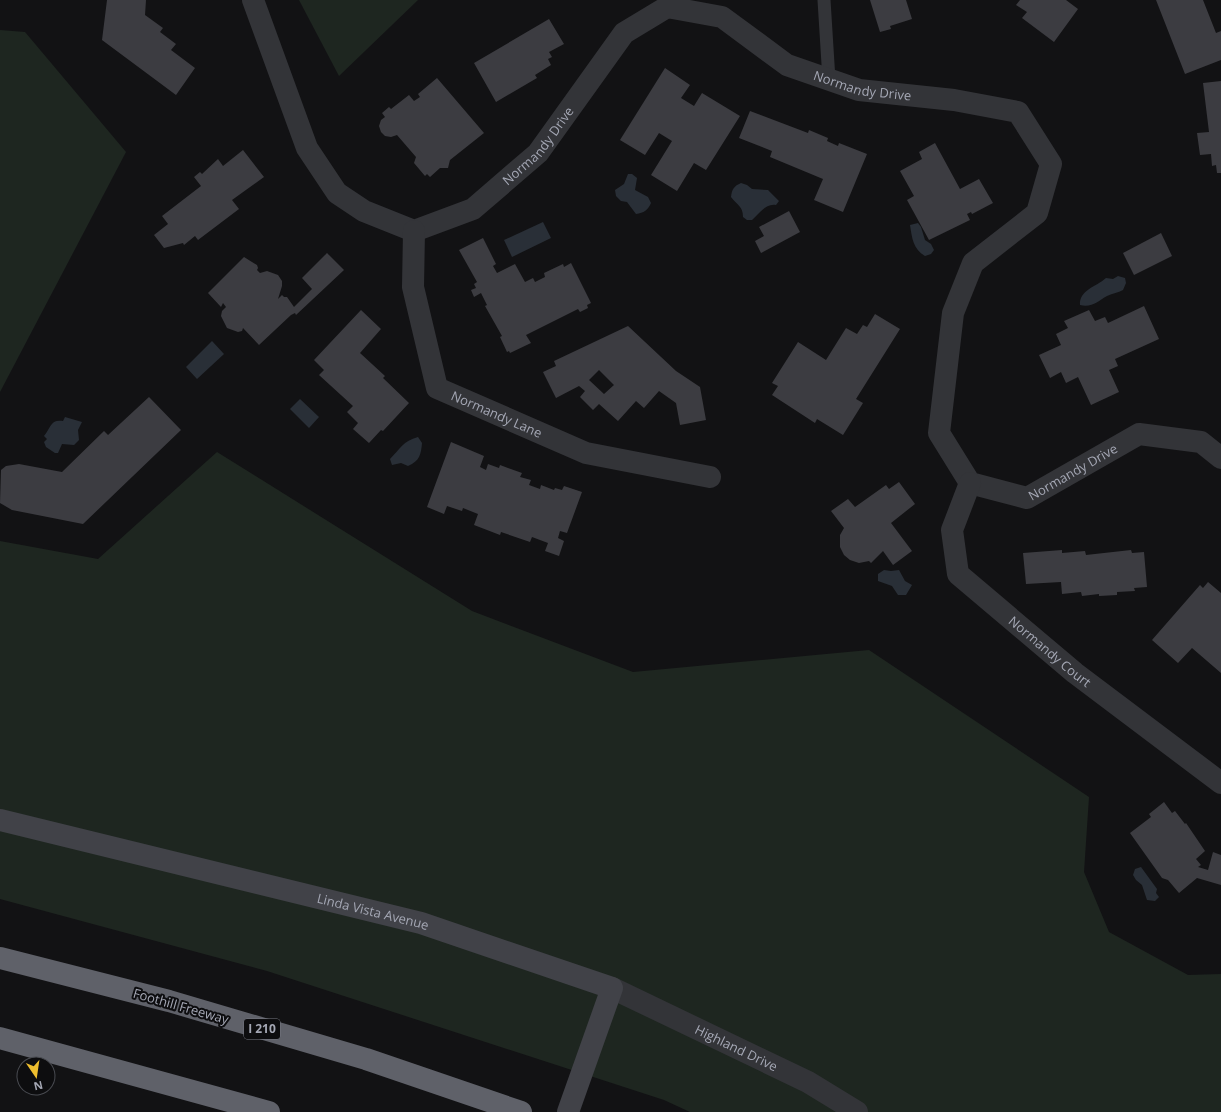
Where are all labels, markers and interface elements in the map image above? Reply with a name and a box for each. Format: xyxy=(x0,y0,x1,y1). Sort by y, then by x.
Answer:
street label: Normandy Drive xyxy=(811,66,912,104)
street label: Normandy Drive xyxy=(498,103,578,189)
street label: Normandy Lane xyxy=(448,386,545,442)
street label: Normandy Drive xyxy=(1025,439,1121,504)
street label: Normandy Court xyxy=(1005,612,1095,691)
street label: Linda Vista Avenue xyxy=(315,889,431,934)
street label: Foothill Freeway xyxy=(131,984,231,1028)
road number: I 210 xyxy=(244,1019,280,1039)
street label: Highland Drive xyxy=(692,1020,781,1075)
north arrow xyxy=(16,1056,56,1096)
text: N xyxy=(32,1078,44,1095)

